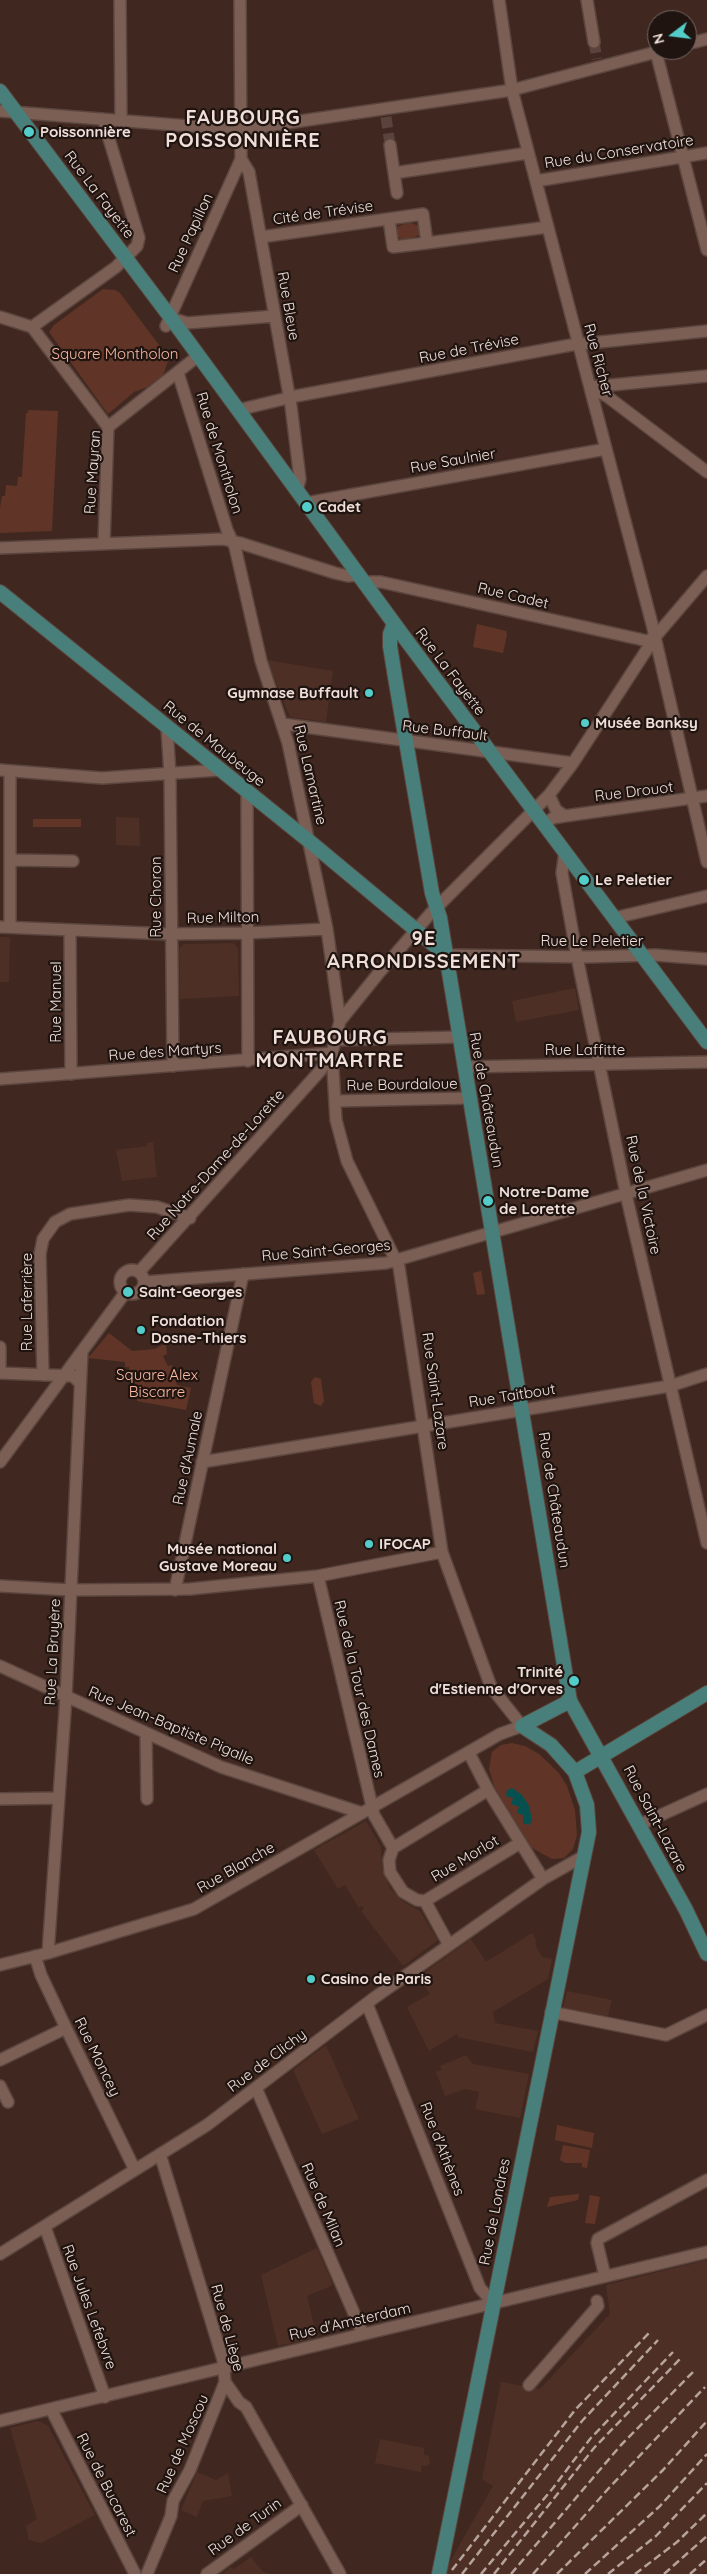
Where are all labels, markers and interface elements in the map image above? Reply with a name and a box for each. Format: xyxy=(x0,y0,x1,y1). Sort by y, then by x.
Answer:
north arrow xyxy=(647,10,697,60)
text: N xyxy=(648,31,669,46)
district label: FAUBOURG POISSONNIÈRE xyxy=(164,106,322,153)
place label: Poissonnière xyxy=(40,123,131,141)
marker: Poissonnière xyxy=(22,125,36,139)
street label: Rue du Conservatoire xyxy=(543,131,695,173)
street label: Rue La Fayette xyxy=(60,148,138,242)
street label: Rue Papillon xyxy=(165,190,217,276)
street label: Cité de Trévise xyxy=(272,197,374,229)
street label: Rue Bleue xyxy=(273,270,303,342)
street label: Rue Richer xyxy=(580,322,616,398)
street label: Rue de Trévise xyxy=(418,330,520,368)
park label: Square Montholon xyxy=(52,345,178,363)
street label: Rue de Montholon xyxy=(192,390,246,516)
street label: Rue Mayran xyxy=(81,429,105,515)
street label: Rue Saulnier xyxy=(409,445,497,477)
place label: Cadet xyxy=(318,498,361,516)
marker: Cadet xyxy=(300,500,314,514)
street label: Rue Cadet xyxy=(476,579,550,613)
street label: Rue La Fayette xyxy=(411,625,489,719)
place label: Gymnase Buffault xyxy=(227,684,359,702)
marker: Gymnase Buffault xyxy=(363,687,375,699)
street label: Rue de Maubeuge xyxy=(159,697,269,791)
place label: Musée Banksy xyxy=(595,714,698,732)
street label: Rue Buffault xyxy=(401,717,489,745)
marker: Musée Banksy xyxy=(579,717,591,729)
street label: Rue Lamartine xyxy=(290,723,330,827)
street label: Rue Drouot xyxy=(594,778,674,806)
street label: Rue Choron xyxy=(147,856,165,938)
place label: Le Peletier xyxy=(595,871,672,889)
marker: Le Peletier xyxy=(577,873,591,887)
street label: Rue Milton xyxy=(186,908,260,928)
district label: 9E ARRONDISSEMENT xyxy=(325,927,523,974)
street label: Rue Le Peletier xyxy=(540,932,644,950)
street label: Rue Manuel xyxy=(47,961,65,1043)
district label: FAUBOURG MONTMARTRE xyxy=(254,1026,406,1073)
street label: Rue de Châteaudun xyxy=(465,1031,507,1169)
street label: Rue des Martyrs xyxy=(108,1039,222,1065)
street label: Rue Laffitte xyxy=(545,1041,625,1059)
street label: Rue Bourdaloue xyxy=(346,1075,458,1095)
street label: Rue Notre-Dame-de-Lorette xyxy=(144,1086,288,1244)
street label: Rue de la Victoire xyxy=(622,1134,664,1256)
place label: Notre-Dame de Lorette xyxy=(499,1183,589,1218)
marker: Notre-Dame de Lorette xyxy=(481,1194,495,1208)
street label: Rue Saint-Georges xyxy=(261,1236,391,1266)
street label: Rue Laferrière xyxy=(18,1253,36,1351)
place label: Saint-Georges xyxy=(139,1283,242,1301)
marker: Saint-Georges xyxy=(121,1285,135,1299)
place label: Fondation Dosne-Thiers xyxy=(151,1312,246,1347)
marker: Fondation Dosne-Thiers xyxy=(135,1324,147,1336)
street label: Rue Saint-Lazare xyxy=(418,1331,452,1451)
park label: Square Alex Biscarre xyxy=(116,1366,198,1401)
street label: Rue Taitbout xyxy=(467,1380,557,1412)
street label: Rue d'Aumale xyxy=(169,1409,207,1507)
street label: Rue de Châteaudun xyxy=(534,1431,574,1569)
place label: IFOCAP xyxy=(379,1535,431,1553)
marker: IFOCAP xyxy=(363,1538,375,1550)
place label: Musée national Gustave Moreau xyxy=(159,1540,277,1575)
marker: Musée national Gustave Moreau xyxy=(281,1552,293,1564)
street label: Rue La Bruyère xyxy=(41,1598,65,1706)
street label: Rue de la Tour des Dames xyxy=(330,1598,388,1780)
place label: Trinité d'Estienne d'Orves xyxy=(429,1663,563,1698)
marker: Trinité d'Estienne d'Orves xyxy=(567,1674,581,1688)
street label: Rue Jean-Baptiste Pigalle xyxy=(85,1683,257,1769)
street label: Rue Saint-Lazare xyxy=(619,1762,691,1876)
street label: Rue Morlot xyxy=(428,1832,502,1886)
street label: Rue Blanche xyxy=(194,1839,278,1897)
place label: Casino de Paris xyxy=(321,1970,431,1988)
marker: Casino de Paris xyxy=(305,1973,317,1985)
street label: Rue Moncey xyxy=(70,2014,124,2100)
street label: Rue de Clichy xyxy=(224,2026,310,2096)
street label: Rue d'Athènes xyxy=(416,2100,468,2198)
street label: Rue de Londres xyxy=(476,2157,514,2267)
street label: Rue de Milan xyxy=(297,2160,349,2250)
street label: Rue Jules Lefebvre xyxy=(58,2242,120,2372)
street label: Rue de Liège xyxy=(207,2282,247,2374)
street label: Rue d'Amsterdam xyxy=(287,2299,413,2345)
street label: Rue de Moscou xyxy=(153,2392,213,2496)
street label: Rue de Bucarest xyxy=(72,2430,140,2540)
street label: Rue de Turin xyxy=(205,2494,285,2560)

